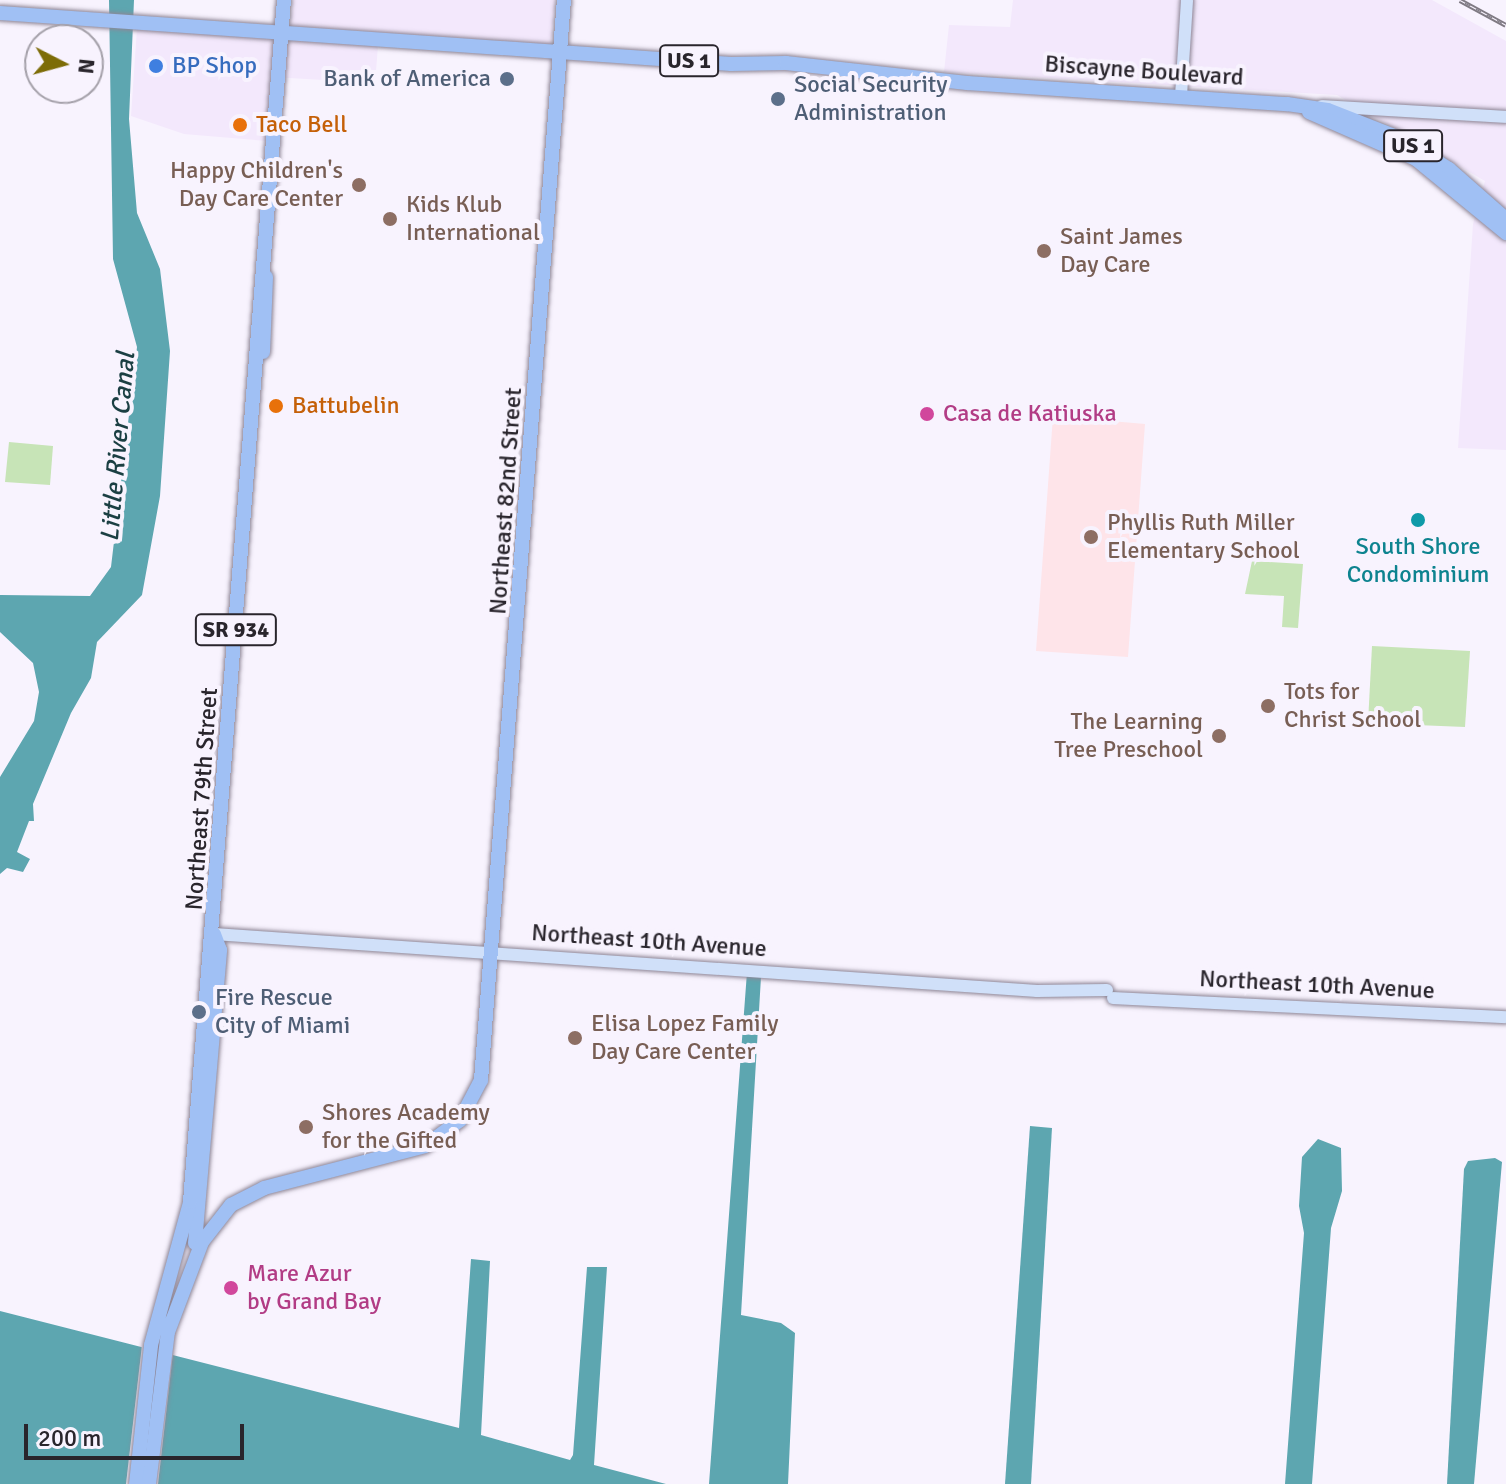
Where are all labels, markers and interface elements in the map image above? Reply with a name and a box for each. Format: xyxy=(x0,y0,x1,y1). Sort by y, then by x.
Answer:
north arrow xyxy=(24,24,104,104)
road number: US 1 xyxy=(659,43,719,79)
street label: Biscayne Boulevard xyxy=(1044,50,1244,92)
place label: BP Shop xyxy=(172,52,257,80)
text: N xyxy=(72,57,101,75)
marker: BP Shop xyxy=(147,57,165,75)
place label: Bank of America xyxy=(323,65,491,93)
marker: Bank of America xyxy=(498,70,516,88)
place label: Social Security Administration xyxy=(794,71,948,127)
marker: Social Security Administration xyxy=(769,90,787,108)
place label: Taco Bell xyxy=(256,111,347,139)
marker: Taco Bell xyxy=(231,116,249,134)
road number: US 1 xyxy=(1383,128,1443,164)
place label: Happy Children's Day Care Center xyxy=(170,157,343,213)
marker: Happy Children's Day Care Center xyxy=(350,176,368,194)
place label: Kids Klub International xyxy=(406,191,540,247)
marker: Kids Klub International xyxy=(381,210,399,228)
place label: Saint James Day Care xyxy=(1060,223,1183,279)
marker: Saint James Day Care xyxy=(1035,242,1053,260)
water label: Little River Canal xyxy=(95,351,143,543)
street label: Northeast 82nd Street xyxy=(484,387,528,615)
place label: Battubelin xyxy=(292,392,400,420)
marker: Battubelin xyxy=(267,397,285,415)
place label: Casa de Katiuska xyxy=(943,400,1117,428)
marker: Casa de Katiuska xyxy=(918,405,936,423)
place label: Phyllis Ruth Miller Elementary School xyxy=(1107,509,1300,565)
marker: South Shore Condominium xyxy=(1409,511,1427,529)
marker: Phyllis Ruth Miller Elementary School xyxy=(1082,528,1100,546)
place label: South Shore Condominium xyxy=(1347,533,1489,589)
road number: SR 934 xyxy=(194,612,278,648)
place label: Tots for Christ School xyxy=(1284,678,1421,734)
street label: Northeast 79th Street xyxy=(180,687,224,911)
marker: Tots for Christ School xyxy=(1259,697,1277,715)
place label: The Learning Tree Preschool xyxy=(1054,708,1203,764)
marker: The Learning Tree Preschool xyxy=(1210,727,1228,745)
street label: Northeast 10th Avenue xyxy=(530,918,768,964)
street label: Northeast 10th Avenue xyxy=(1199,964,1435,1006)
place label: Fire Rescue City of Miami xyxy=(215,984,350,1040)
marker: Fire Rescue City of Miami xyxy=(190,1003,208,1021)
place label: Elisa Lopez Family Day Care Center xyxy=(591,1010,779,1066)
marker: Elisa Lopez Family Day Care Center xyxy=(566,1029,584,1047)
place label: Shores Academy for the Gifted xyxy=(322,1099,490,1155)
marker: Shores Academy for the Gifted xyxy=(297,1118,315,1136)
place label: Mare Azur by Grand Bay xyxy=(247,1260,381,1316)
marker: Mare Azur by Grand Bay xyxy=(222,1279,240,1297)
scale bar xyxy=(28,1408,248,1458)
text: 200 m xyxy=(38,1423,101,1453)

